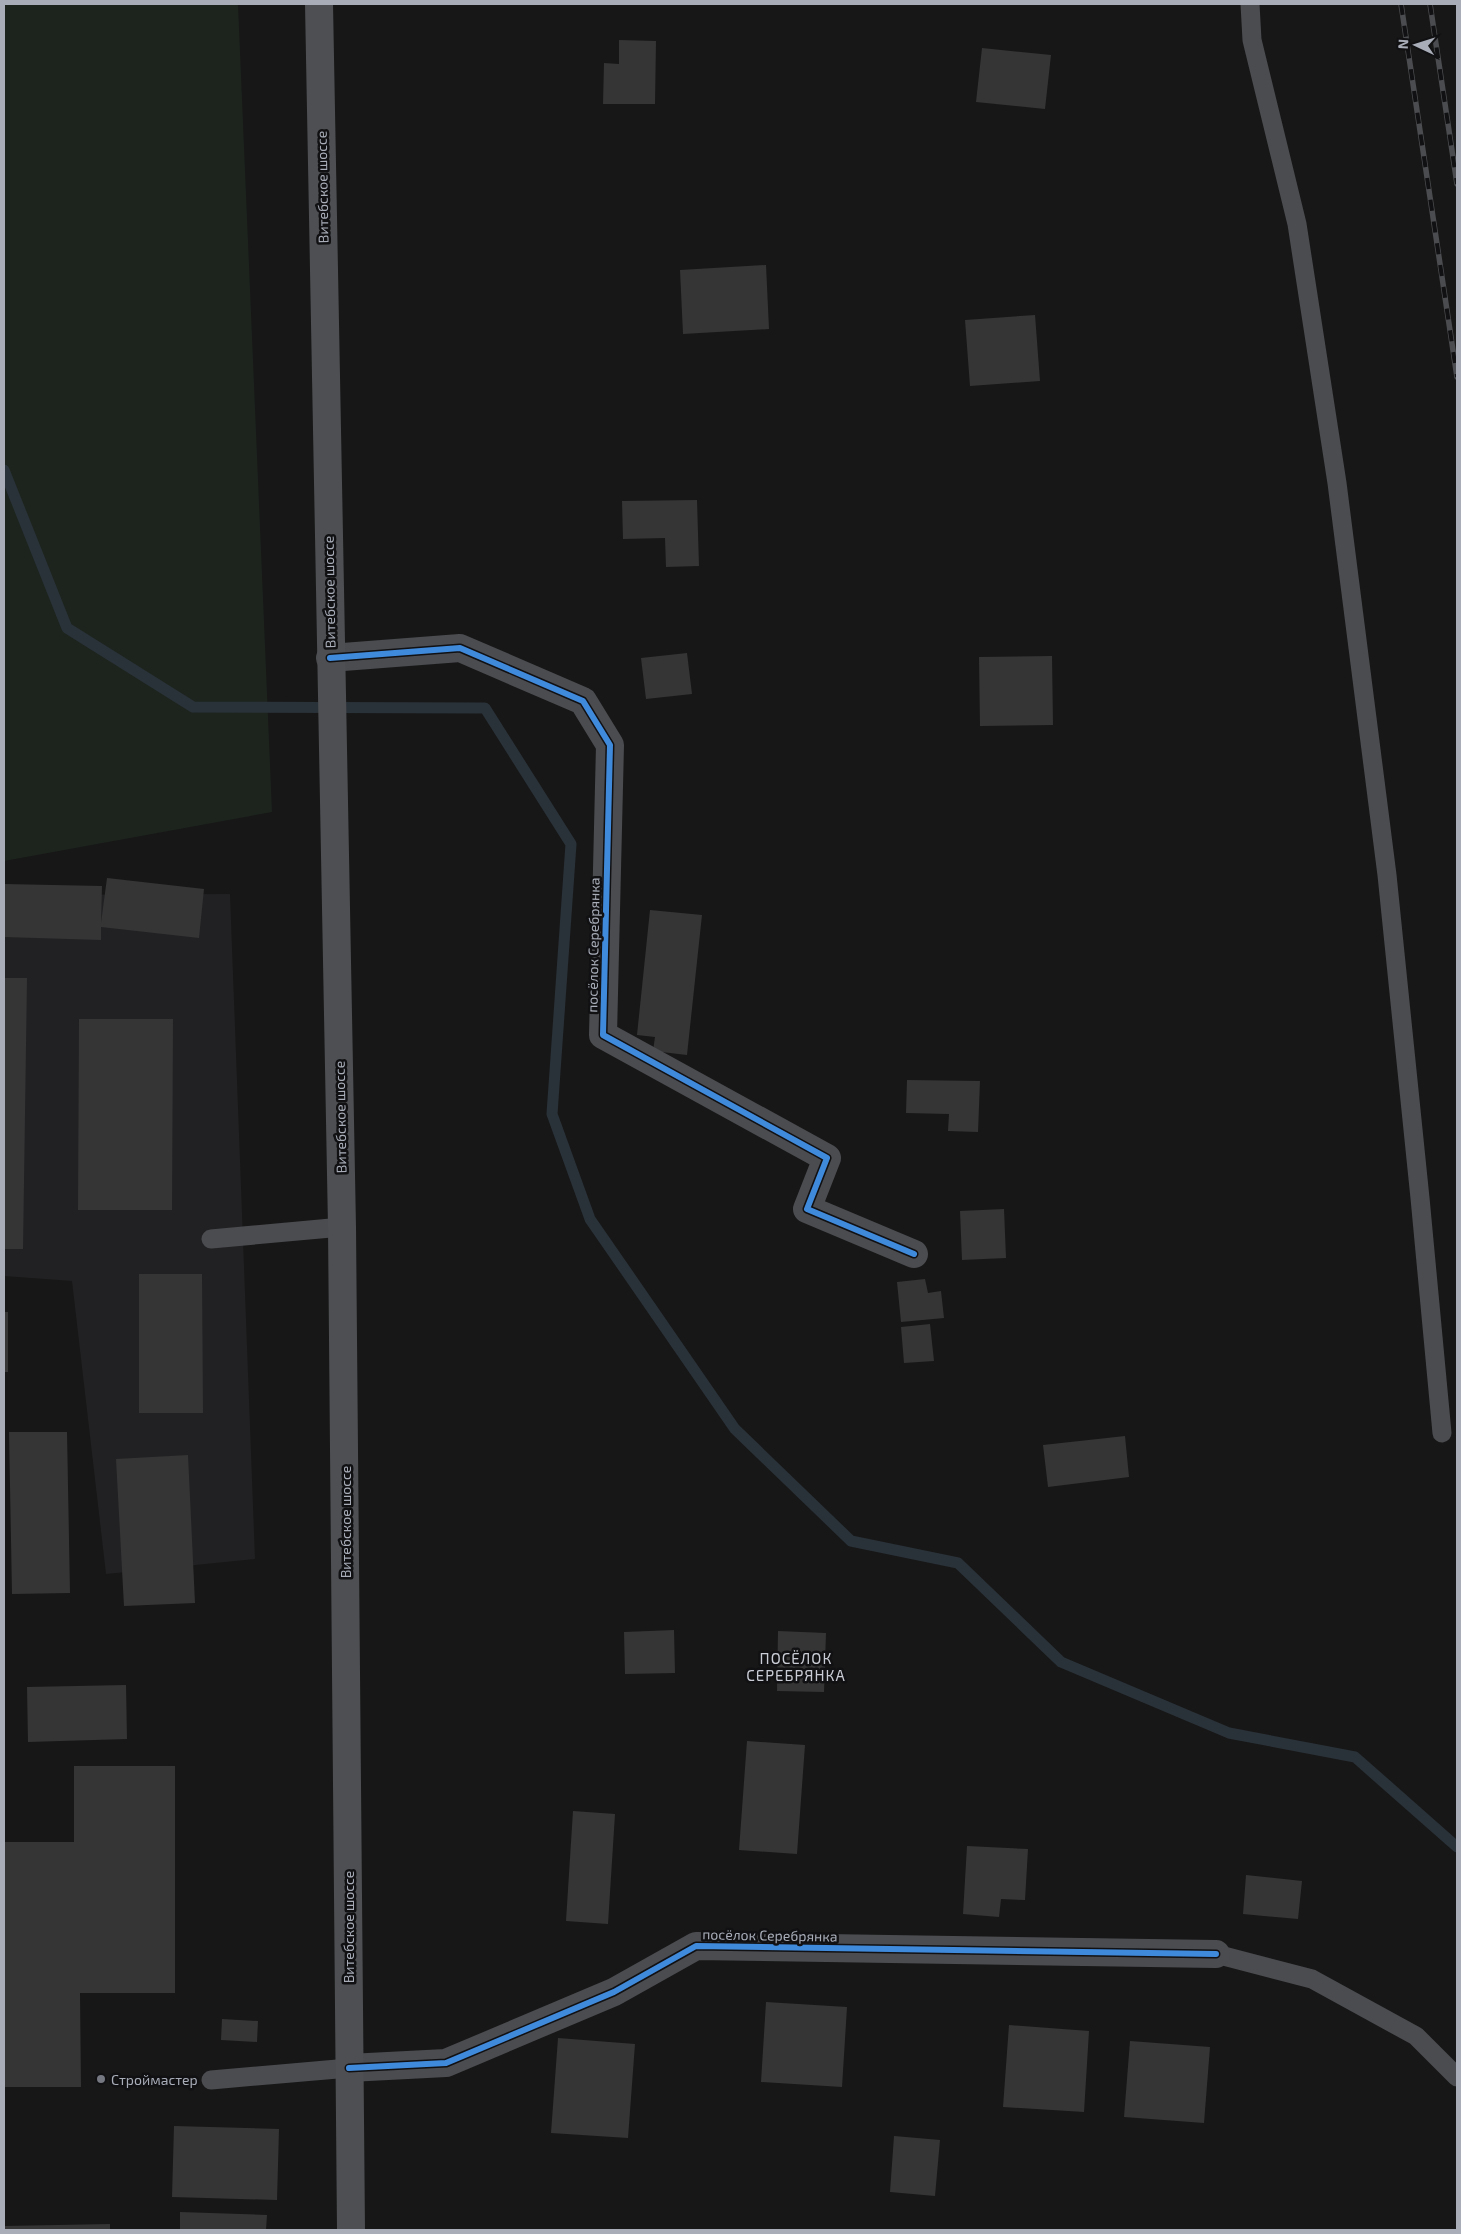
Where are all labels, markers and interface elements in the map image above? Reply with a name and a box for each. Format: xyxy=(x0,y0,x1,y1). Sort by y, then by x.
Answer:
north arrow xyxy=(1391,20,1441,70)
text: N xyxy=(1394,38,1411,50)
street label: Витебское шоссе xyxy=(313,131,331,243)
street label: Витебское шоссе xyxy=(320,536,338,648)
street label: посёлок Серебрянка xyxy=(583,877,603,1013)
street label: Витебское шоссе xyxy=(331,1061,349,1173)
street label: Витебское шоссе xyxy=(337,1466,354,1578)
district label: ПОСЁЛОК СЕРЕБРЯНКА xyxy=(746,1649,846,1684)
street label: Витебское шоссе xyxy=(340,1871,357,1983)
street label: посёлок Серебрянка xyxy=(702,1925,838,1945)
place label: Строймастер xyxy=(111,2071,198,2088)
marker: Строймастер xyxy=(95,2073,107,2085)

